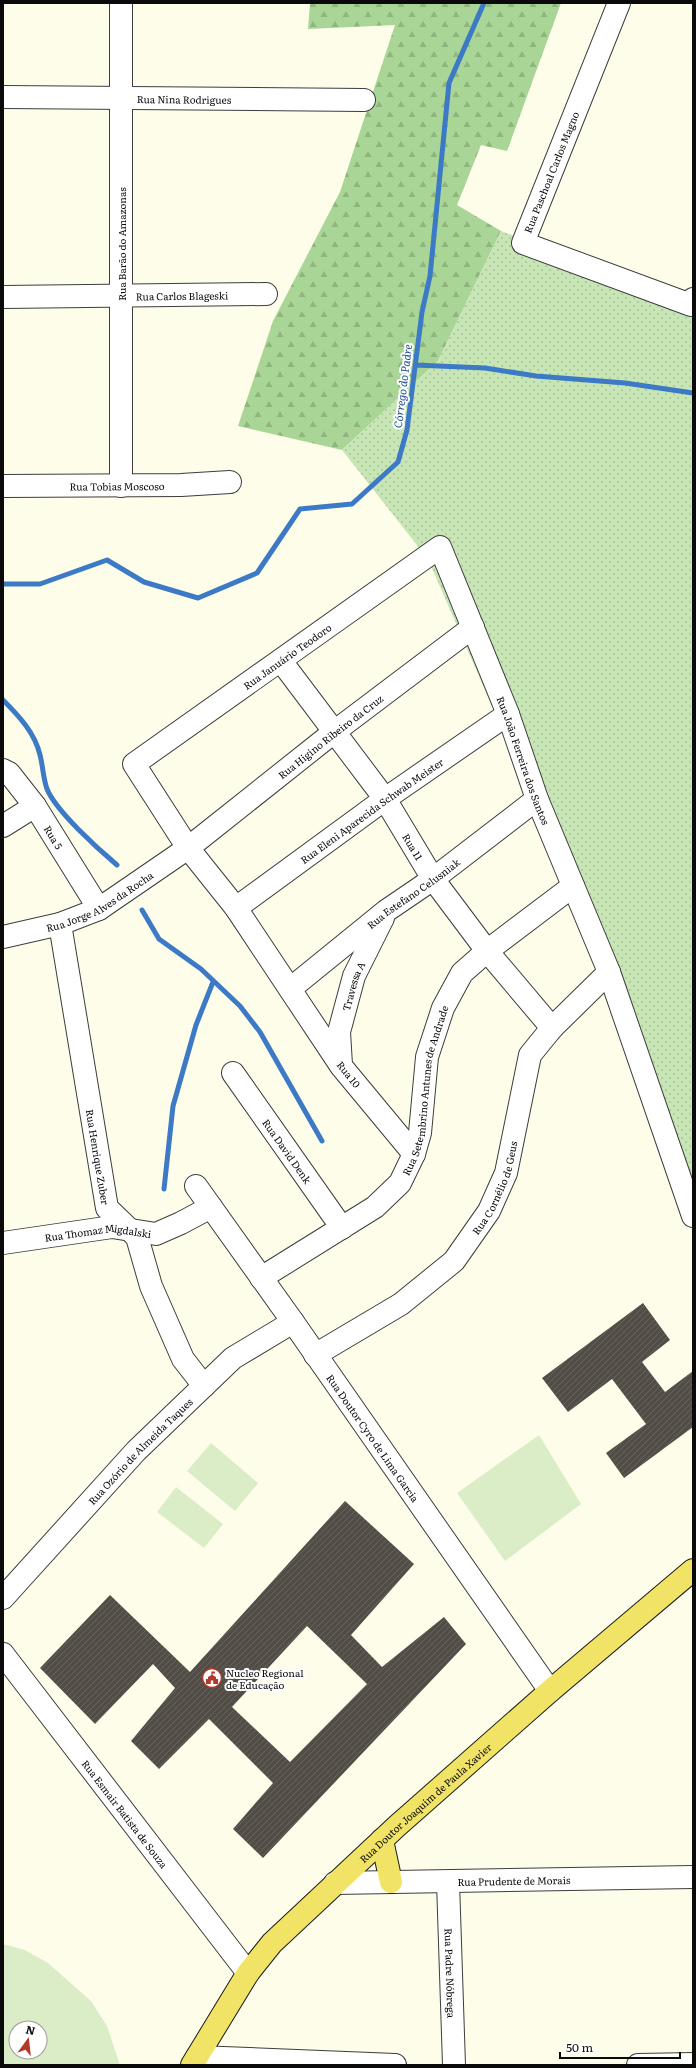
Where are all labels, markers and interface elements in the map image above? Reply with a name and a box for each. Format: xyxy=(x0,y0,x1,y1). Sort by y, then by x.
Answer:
street label: Rua Nina Rodrigues xyxy=(137,91,232,106)
street label: Rua Paschoal Carlos Magno xyxy=(520,109,582,235)
street label: Rua Barão do Amazonas xyxy=(114,187,129,301)
street label: Rua Carlos Blageski xyxy=(136,287,229,303)
water label: Córrego do Padre xyxy=(389,343,415,429)
street label: Rua Tobias Moscoso xyxy=(69,478,165,493)
street label: Rua Januário Teodoro xyxy=(240,619,334,692)
street label: Rua Higino Ribeiro da Cruz xyxy=(274,690,386,782)
street label: Rua João Ferreira dos Santos xyxy=(494,694,554,827)
street label: Rua Eleni Aparecida Schwab Meister xyxy=(297,754,446,867)
street label: Rua 5 xyxy=(41,822,67,852)
street label: Rua 11 xyxy=(400,830,427,862)
street label: Rua Estefano Celusniak xyxy=(363,853,463,932)
street label: Rua Jorge Alves da Rocha xyxy=(44,867,156,934)
street label: Travessa A xyxy=(338,958,368,1012)
street label: Rua Setembrino Antunes de Andrade xyxy=(397,1003,451,1178)
street label: Rua 10 xyxy=(334,1057,365,1091)
street label: Rua Henrique Zuber xyxy=(83,1108,114,1206)
street label: Rua David Denk xyxy=(260,1115,316,1187)
street label: Rua Cornélio de Geus xyxy=(468,1139,520,1237)
street label: Rua Thomaz Migdalski xyxy=(43,1219,153,1244)
street label: Rua Doutor Cyro de Lima Garcia xyxy=(324,1371,424,1505)
street label: Rua Ozório de Almeida Taques xyxy=(84,1393,196,1507)
place label: Nucleo Regional de Educação xyxy=(226,1665,304,1692)
public building icon: Nucleo Regional de Educação xyxy=(201,1667,223,1689)
street label: Rua Doutor Joaquim de Paula Xavier xyxy=(356,1739,494,1866)
street label: Rua Esmair Batista de Souza xyxy=(79,1756,172,1871)
street label: Rua Prudente de Morais xyxy=(457,1872,571,1888)
street label: Rua Padre Nóbrega xyxy=(442,1928,460,2019)
north arrow xyxy=(8,2020,48,2060)
text: N xyxy=(24,2020,37,2038)
scale bar xyxy=(560,2034,680,2060)
text: 50 m xyxy=(566,2038,593,2056)

